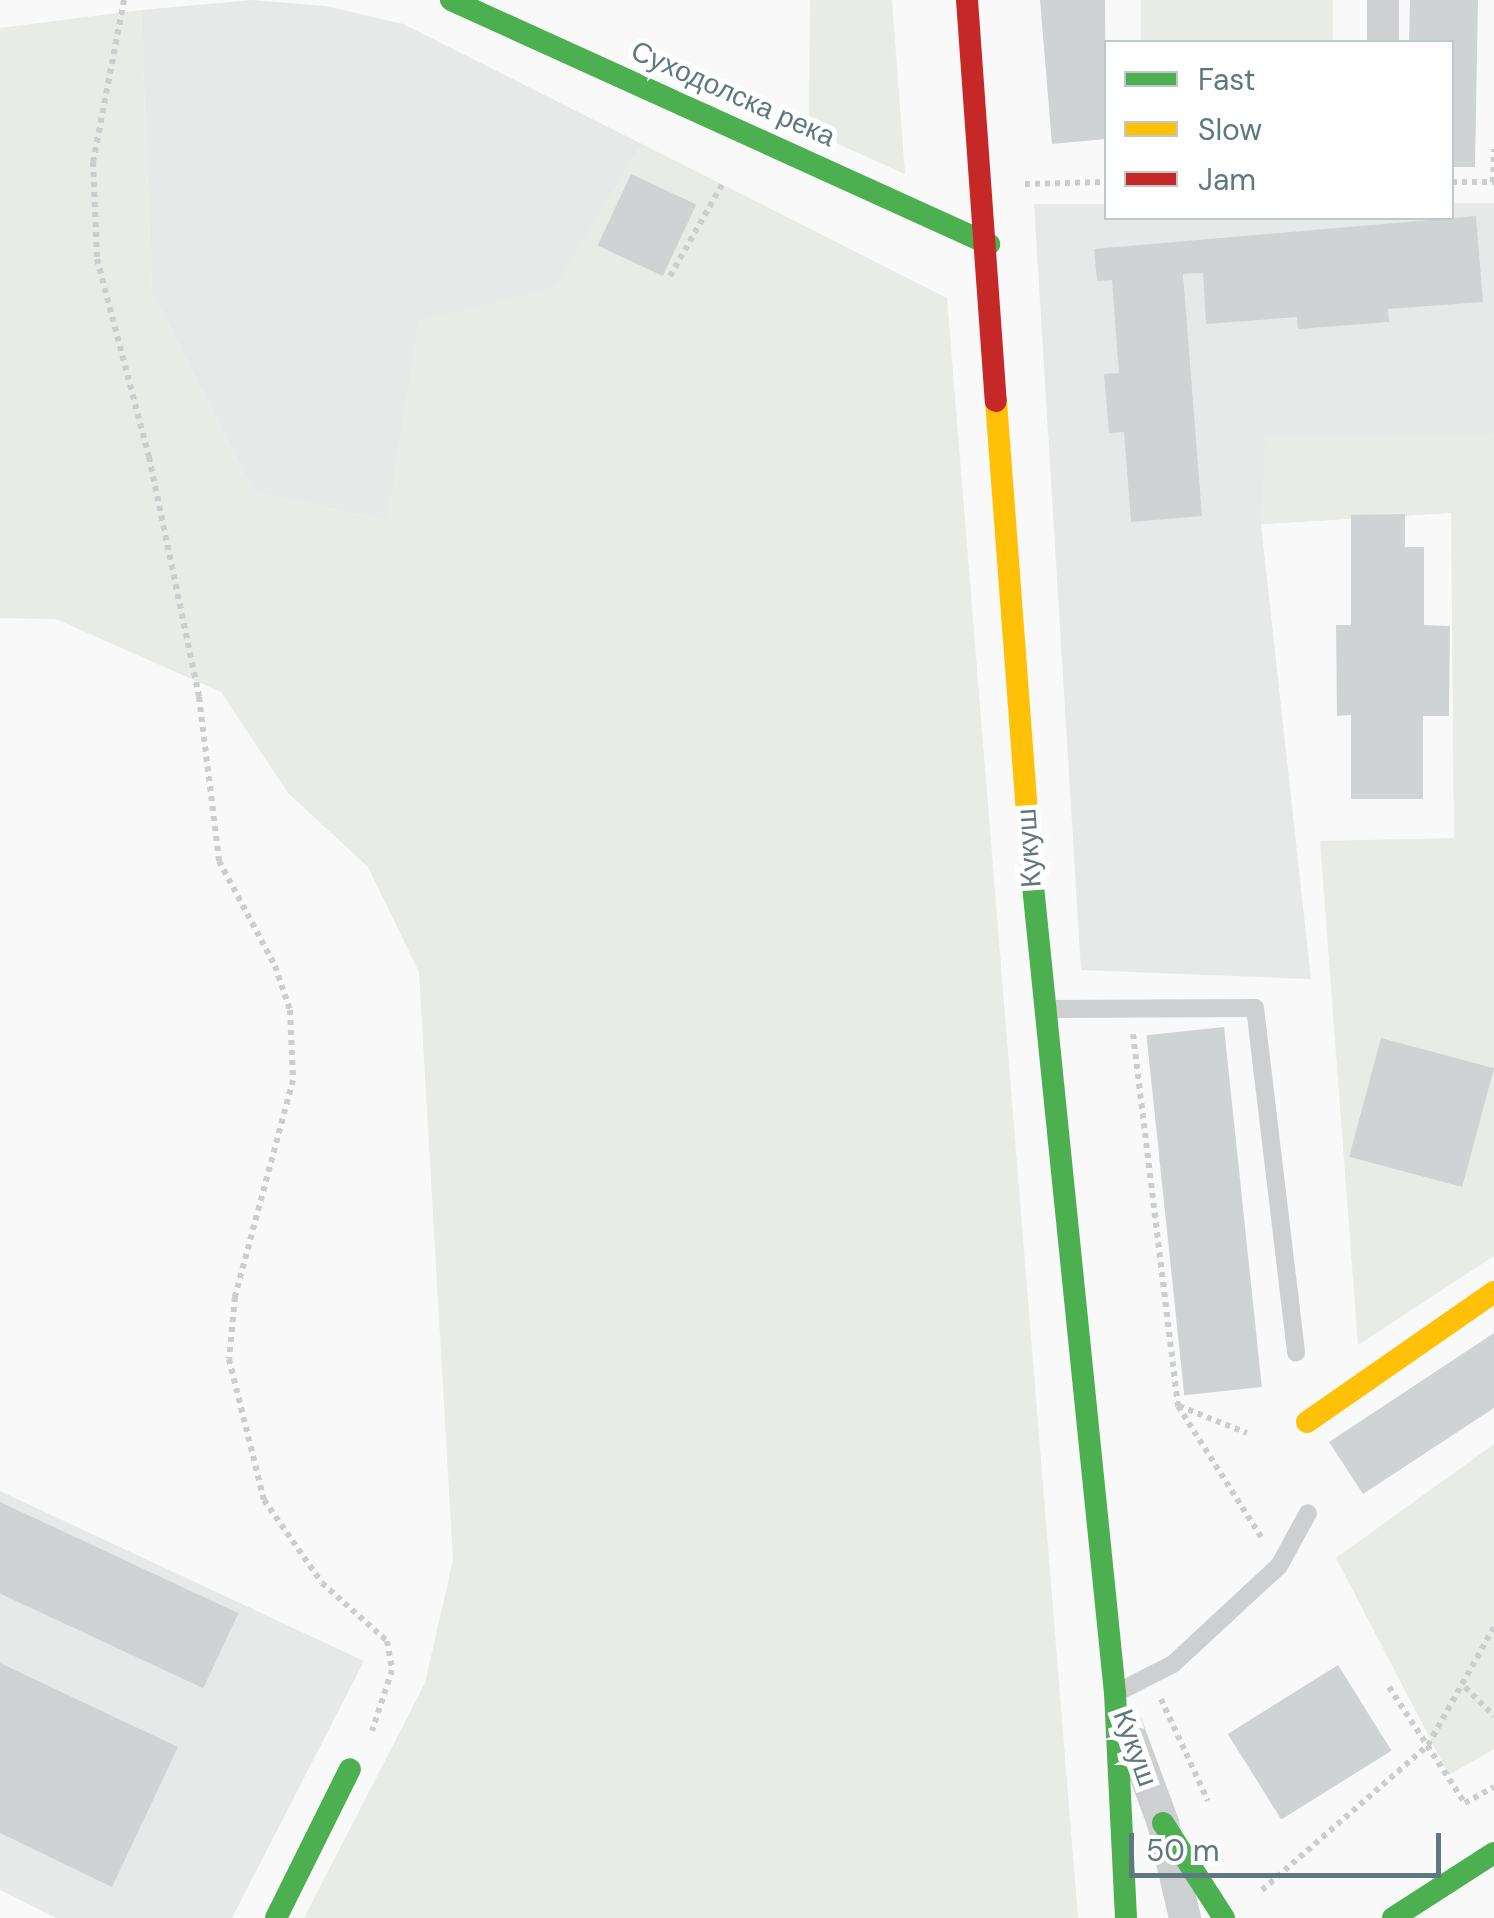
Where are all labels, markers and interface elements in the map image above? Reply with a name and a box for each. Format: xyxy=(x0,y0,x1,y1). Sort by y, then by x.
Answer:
street label: Суходолска река xyxy=(626,34,840,154)
legend xyxy=(1104,40,1454,220)
text: Fast xyxy=(1198,60,1256,99)
text: Slow xyxy=(1198,110,1262,149)
text: Jam xyxy=(1198,160,1256,199)
street label: Кукуш xyxy=(1009,807,1049,889)
street label: Кукуш xyxy=(1106,1705,1164,1791)
scale bar xyxy=(1134,1813,1446,1875)
text: 50 m xyxy=(1146,1831,1220,1870)

